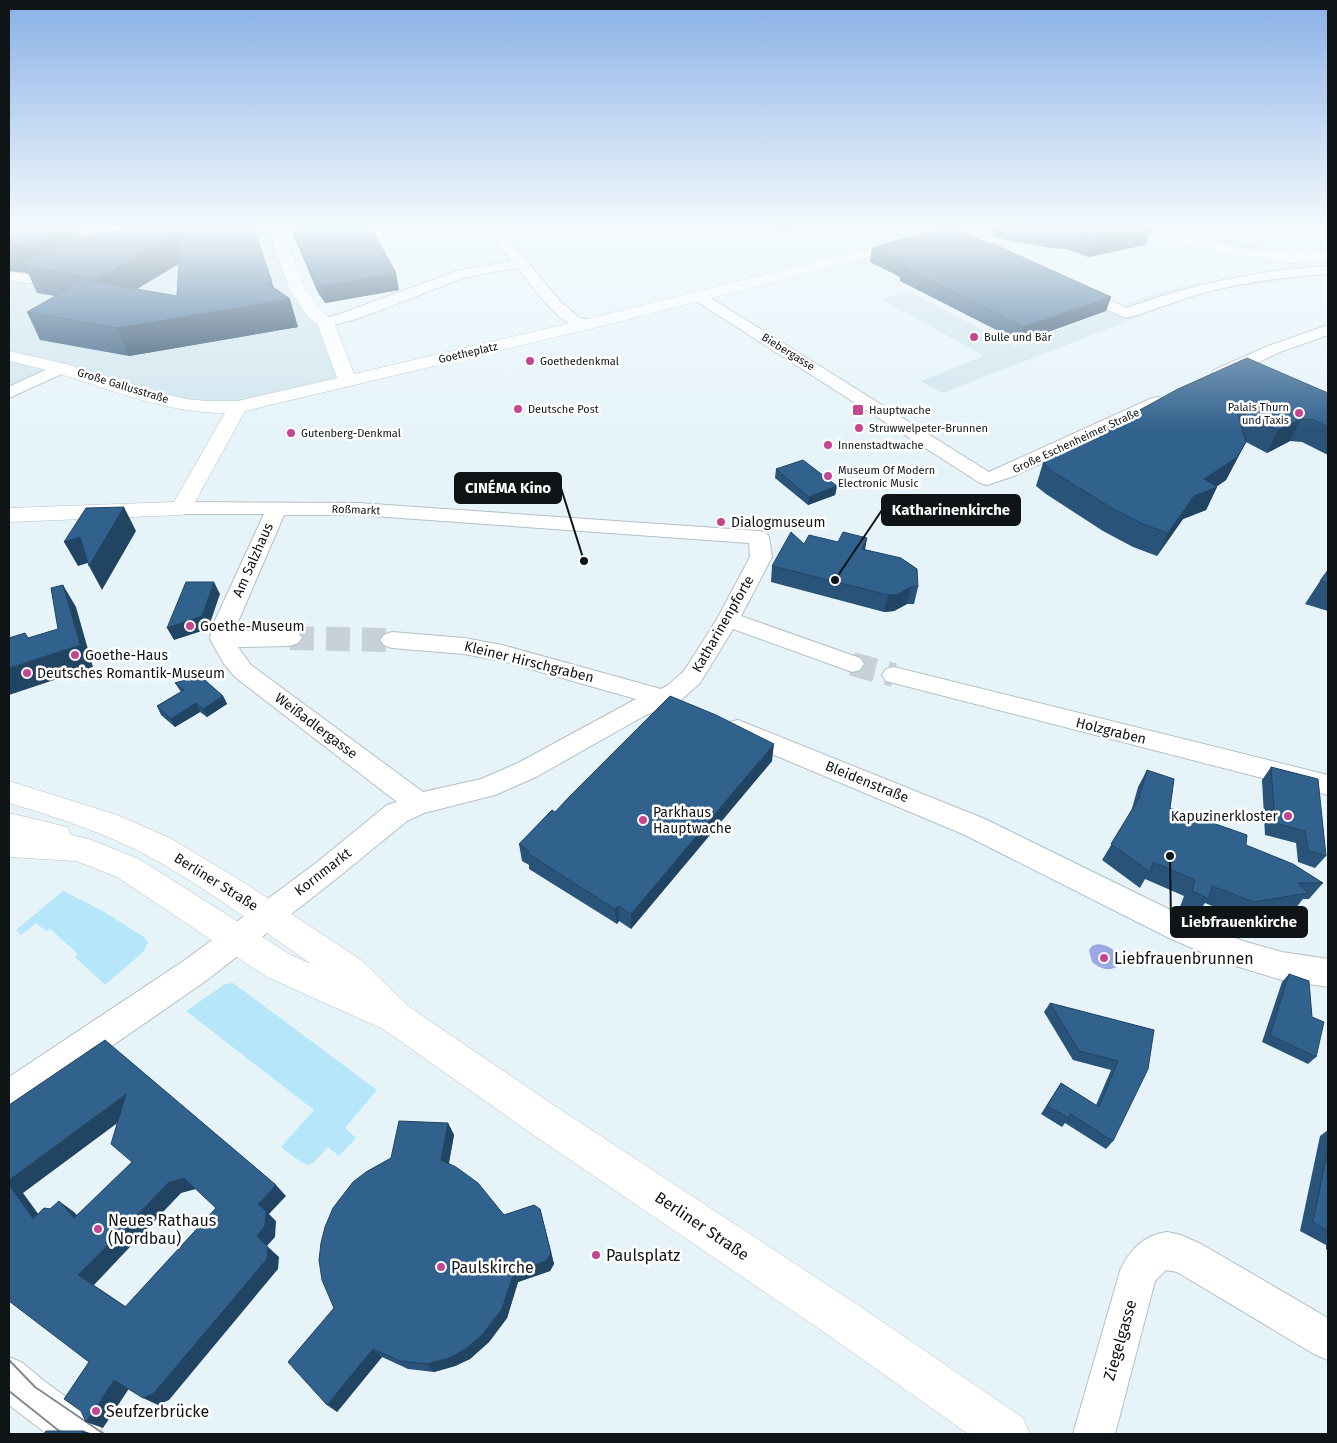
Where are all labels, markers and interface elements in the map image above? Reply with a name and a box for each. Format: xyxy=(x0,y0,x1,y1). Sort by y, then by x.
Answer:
street label: Biebergasse xyxy=(759,331,817,373)
marker: Bulle und Bär xyxy=(968,331,980,343)
place label: Bulle und Bär xyxy=(984,331,1052,344)
street label: Goetheplatz xyxy=(437,340,499,366)
marker: Goethedenkmal xyxy=(524,355,536,367)
place label: Goethedenkmal xyxy=(540,355,619,368)
street label: Große Gallusstraße xyxy=(76,366,170,406)
place label: Palais Thurn und Taxis xyxy=(1228,401,1289,427)
marker: Deutsche Post xyxy=(512,403,524,415)
place label: Deutsche Post xyxy=(528,403,599,416)
marker: Hauptwache xyxy=(851,403,865,417)
place label: Hauptwache xyxy=(869,404,931,417)
street label: Große Eschenheimer Straße xyxy=(1011,406,1141,476)
marker: Palais Thurn und Taxis xyxy=(1293,407,1305,419)
marker: Struwwelpeter-Brunnen xyxy=(853,422,865,434)
place label: Struwwelpeter-Brunnen xyxy=(869,422,988,435)
marker: Gutenberg-Denkmal xyxy=(285,427,297,439)
place label: Gutenberg-Denkmal xyxy=(301,427,401,440)
marker: Innenstadtwache xyxy=(822,439,834,451)
place label: Innenstadtwache xyxy=(838,439,924,452)
place label: Museum Of Modern Electronic Music xyxy=(838,464,935,490)
marker: Museum Of Modern Electronic Music xyxy=(822,470,834,482)
callout: CINÉMA Kino xyxy=(455,473,561,503)
text: CINÉMA Kino xyxy=(465,479,551,497)
callout: Katharinenkirche xyxy=(882,495,1020,525)
text: Katharinenkirche xyxy=(892,501,1010,519)
street label: Roßmarkt xyxy=(331,503,381,517)
place label: Dialogmuseum xyxy=(731,514,825,531)
marker: Dialogmuseum xyxy=(715,516,727,528)
street label: Am Salzhaus xyxy=(229,520,277,600)
street label: Katharinenpforte xyxy=(688,573,758,675)
place label: Goethe-Museum xyxy=(200,618,305,635)
marker: Goethe-Museum xyxy=(184,620,196,632)
street label: Kleiner Hirschgraben xyxy=(462,638,596,686)
place label: Goethe-Haus xyxy=(85,647,168,664)
marker: Goethe-Haus xyxy=(69,649,81,661)
place label: Deutsches Romantik-Museum xyxy=(37,665,225,682)
marker: Deutsches Romantik-Museum xyxy=(21,667,33,679)
street label: Weißadlergasse xyxy=(271,689,361,763)
street label: Holzgraben xyxy=(1074,714,1148,748)
street label: Bleidenstraße xyxy=(823,758,911,806)
place label: Parkhaus Hauptwache xyxy=(653,804,732,837)
place label: Kapuzinerkloster xyxy=(1171,808,1279,825)
marker: Kapuzinerkloster xyxy=(1282,810,1294,822)
marker: Parkhaus Hauptwache xyxy=(637,814,649,826)
street label: Kornmarkt xyxy=(291,844,355,899)
street label: Berliner Straße xyxy=(171,849,261,915)
callout: Liebfrauenkirche xyxy=(1171,907,1307,937)
text: Liebfrauenkirche xyxy=(1181,913,1297,931)
place label: Liebfrauenbrunnen xyxy=(1114,949,1254,968)
marker: Liebfrauenbrunnen xyxy=(1098,952,1110,964)
street label: Berliner Straße xyxy=(651,1188,753,1264)
place label: Neues Rathaus (Nordbau) xyxy=(108,1211,216,1248)
marker: Neues Rathaus (Nordbau) xyxy=(92,1223,104,1235)
place label: Paulsplatz xyxy=(606,1246,680,1265)
marker: Paulsplatz xyxy=(590,1249,602,1261)
place label: Paulskirche xyxy=(451,1258,534,1277)
marker: Paulskirche xyxy=(435,1261,447,1273)
street label: Ziegelgasse xyxy=(1099,1297,1141,1383)
place label: Seufzerbrücke xyxy=(106,1402,209,1421)
marker: Seufzerbrücke xyxy=(90,1405,102,1417)

